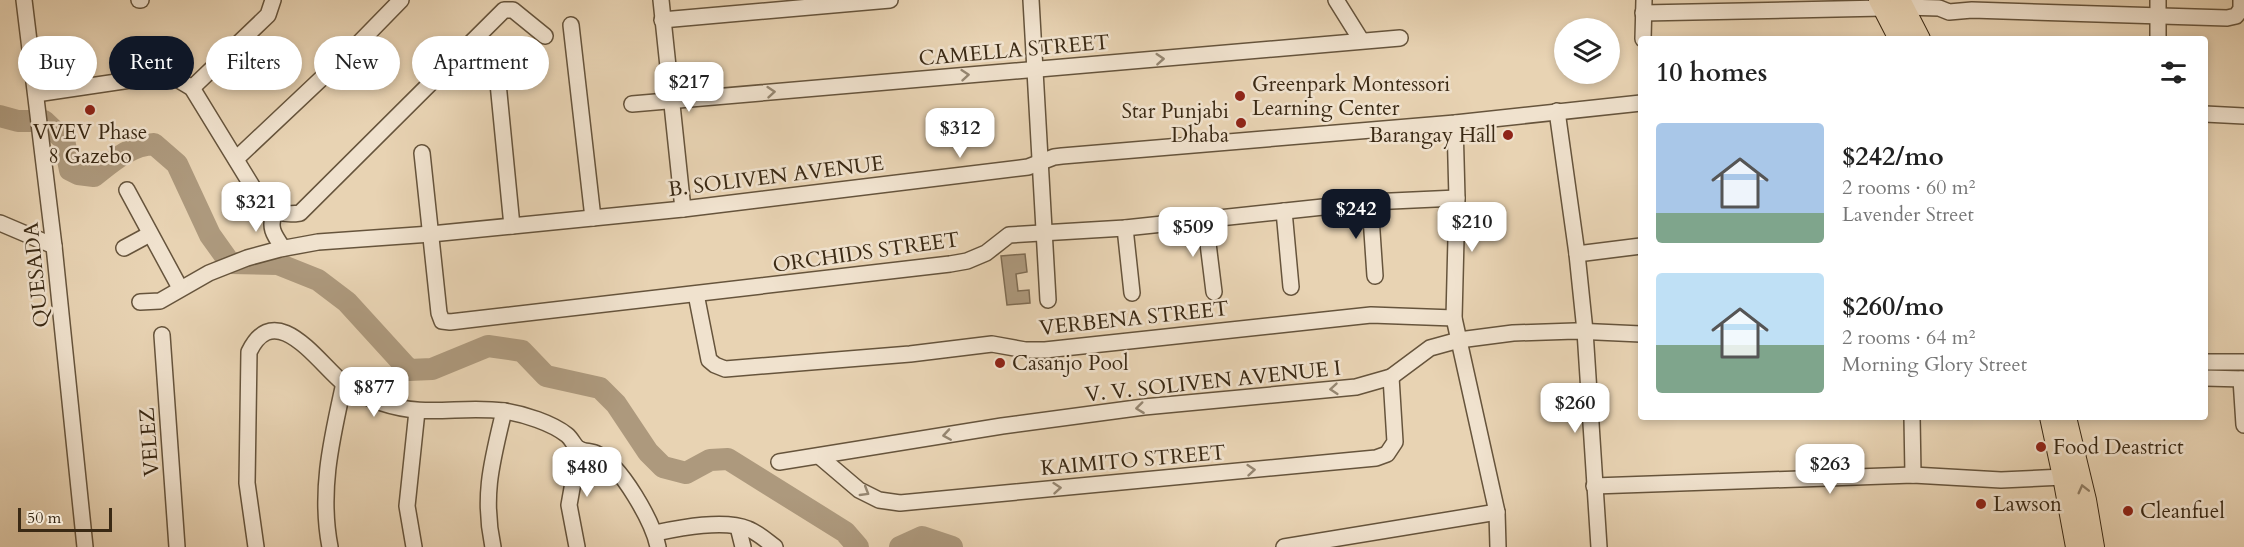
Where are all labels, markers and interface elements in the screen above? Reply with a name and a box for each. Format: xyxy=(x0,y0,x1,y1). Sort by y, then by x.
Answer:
map controls xyxy=(1554,18,1620,84)
button: layers xyxy=(1554,18,1620,84)
street label: CAMELLA STREET xyxy=(917,28,1111,73)
chip: Buy xyxy=(18,36,97,90)
chip: Rent xyxy=(109,36,194,90)
chip: Filters xyxy=(206,36,302,90)
chip: New xyxy=(314,36,400,90)
chip: Apartment xyxy=(412,36,549,90)
one-way arrow xyxy=(1155,53,1164,66)
text: 10 homes xyxy=(1656,55,1767,90)
icon: filters xyxy=(2157,56,2190,89)
pin: $217 xyxy=(653,62,725,113)
text: $217 xyxy=(669,68,709,95)
one-way arrow xyxy=(961,69,970,82)
place label: Greenpark Montessori Learning Center xyxy=(1252,70,1450,123)
one-way arrow xyxy=(767,86,776,99)
marker: Greenpark Montessori Learning Center xyxy=(1233,89,1247,103)
place label: Star Punjabi Dhaba xyxy=(1121,97,1229,150)
marker: VVEV Phase 8 Gazebo xyxy=(83,103,97,117)
pin: $312 xyxy=(924,108,996,159)
text: $312 xyxy=(940,114,980,141)
marker: Star Punjabi Dhaba xyxy=(1234,116,1248,130)
place label: VVEV Phase 8 Gazebo xyxy=(33,118,147,171)
place label: Barangay Hall xyxy=(1369,121,1496,150)
marker: Barangay Hall xyxy=(1501,128,1515,142)
text: $242/mo xyxy=(1842,139,1944,174)
icon: home xyxy=(1704,147,1776,219)
street label: B. SOLIVEN AVENUE xyxy=(667,149,886,204)
text: 2 rooms · 60 m² xyxy=(1842,174,1975,201)
pin: $321 xyxy=(220,182,292,233)
text: $321 xyxy=(236,188,276,215)
pin: $242 xyxy=(1320,189,1392,240)
text: $242 xyxy=(1336,195,1376,222)
text: Lavender Street xyxy=(1842,201,1974,228)
pin: $210 xyxy=(1436,202,1508,253)
pin: $509 xyxy=(1157,207,1229,258)
text: $210 xyxy=(1452,208,1492,235)
text: $509 xyxy=(1173,213,1213,240)
street label: QUESADA xyxy=(17,221,56,329)
street label: ORCHIDS STREET xyxy=(771,225,961,280)
text: $260/mo xyxy=(1842,289,1944,324)
street label: VERBENA STREET xyxy=(1038,294,1230,343)
icon: home xyxy=(1704,297,1776,369)
text: 2 rooms · 64 m² xyxy=(1842,324,1975,351)
place label: Casanjo Pool xyxy=(1012,349,1129,378)
text: Morning Glory Street xyxy=(1842,351,2027,378)
street label: V. V. SOLIVEN AVENUE I xyxy=(1084,354,1343,409)
marker: Casanjo Pool xyxy=(993,356,1007,370)
pin: $877 xyxy=(338,367,410,418)
text: $877 xyxy=(354,373,394,400)
one-way arrow xyxy=(1329,382,1338,395)
pin: $260 xyxy=(1539,383,1611,434)
text: $260 xyxy=(1555,389,1595,416)
one-way arrow xyxy=(1135,401,1144,414)
street label: VELEZ xyxy=(133,407,166,477)
one-way arrow xyxy=(942,428,952,441)
place label: Food Deastrict xyxy=(2053,433,2184,462)
street label: KAIMITO STREET xyxy=(1039,438,1227,483)
marker: Food Deastrict xyxy=(2034,440,2048,454)
pin: $263 xyxy=(1794,444,1866,495)
pin: $480 xyxy=(551,447,623,498)
text: $263 xyxy=(1810,450,1850,477)
text: $480 xyxy=(567,453,607,480)
one-way arrow xyxy=(1246,464,1255,477)
one-way arrow xyxy=(1052,482,1061,495)
one-way arrow xyxy=(859,485,869,497)
one-way arrow xyxy=(2078,485,2091,495)
place label: Lawson xyxy=(1993,490,2062,519)
marker: Lawson xyxy=(1974,497,1988,511)
place label: Cleanfuel xyxy=(2140,497,2225,526)
marker: Cleanfuel xyxy=(2121,504,2135,518)
scale bar xyxy=(18,505,112,532)
text: 50 m xyxy=(27,507,61,529)

